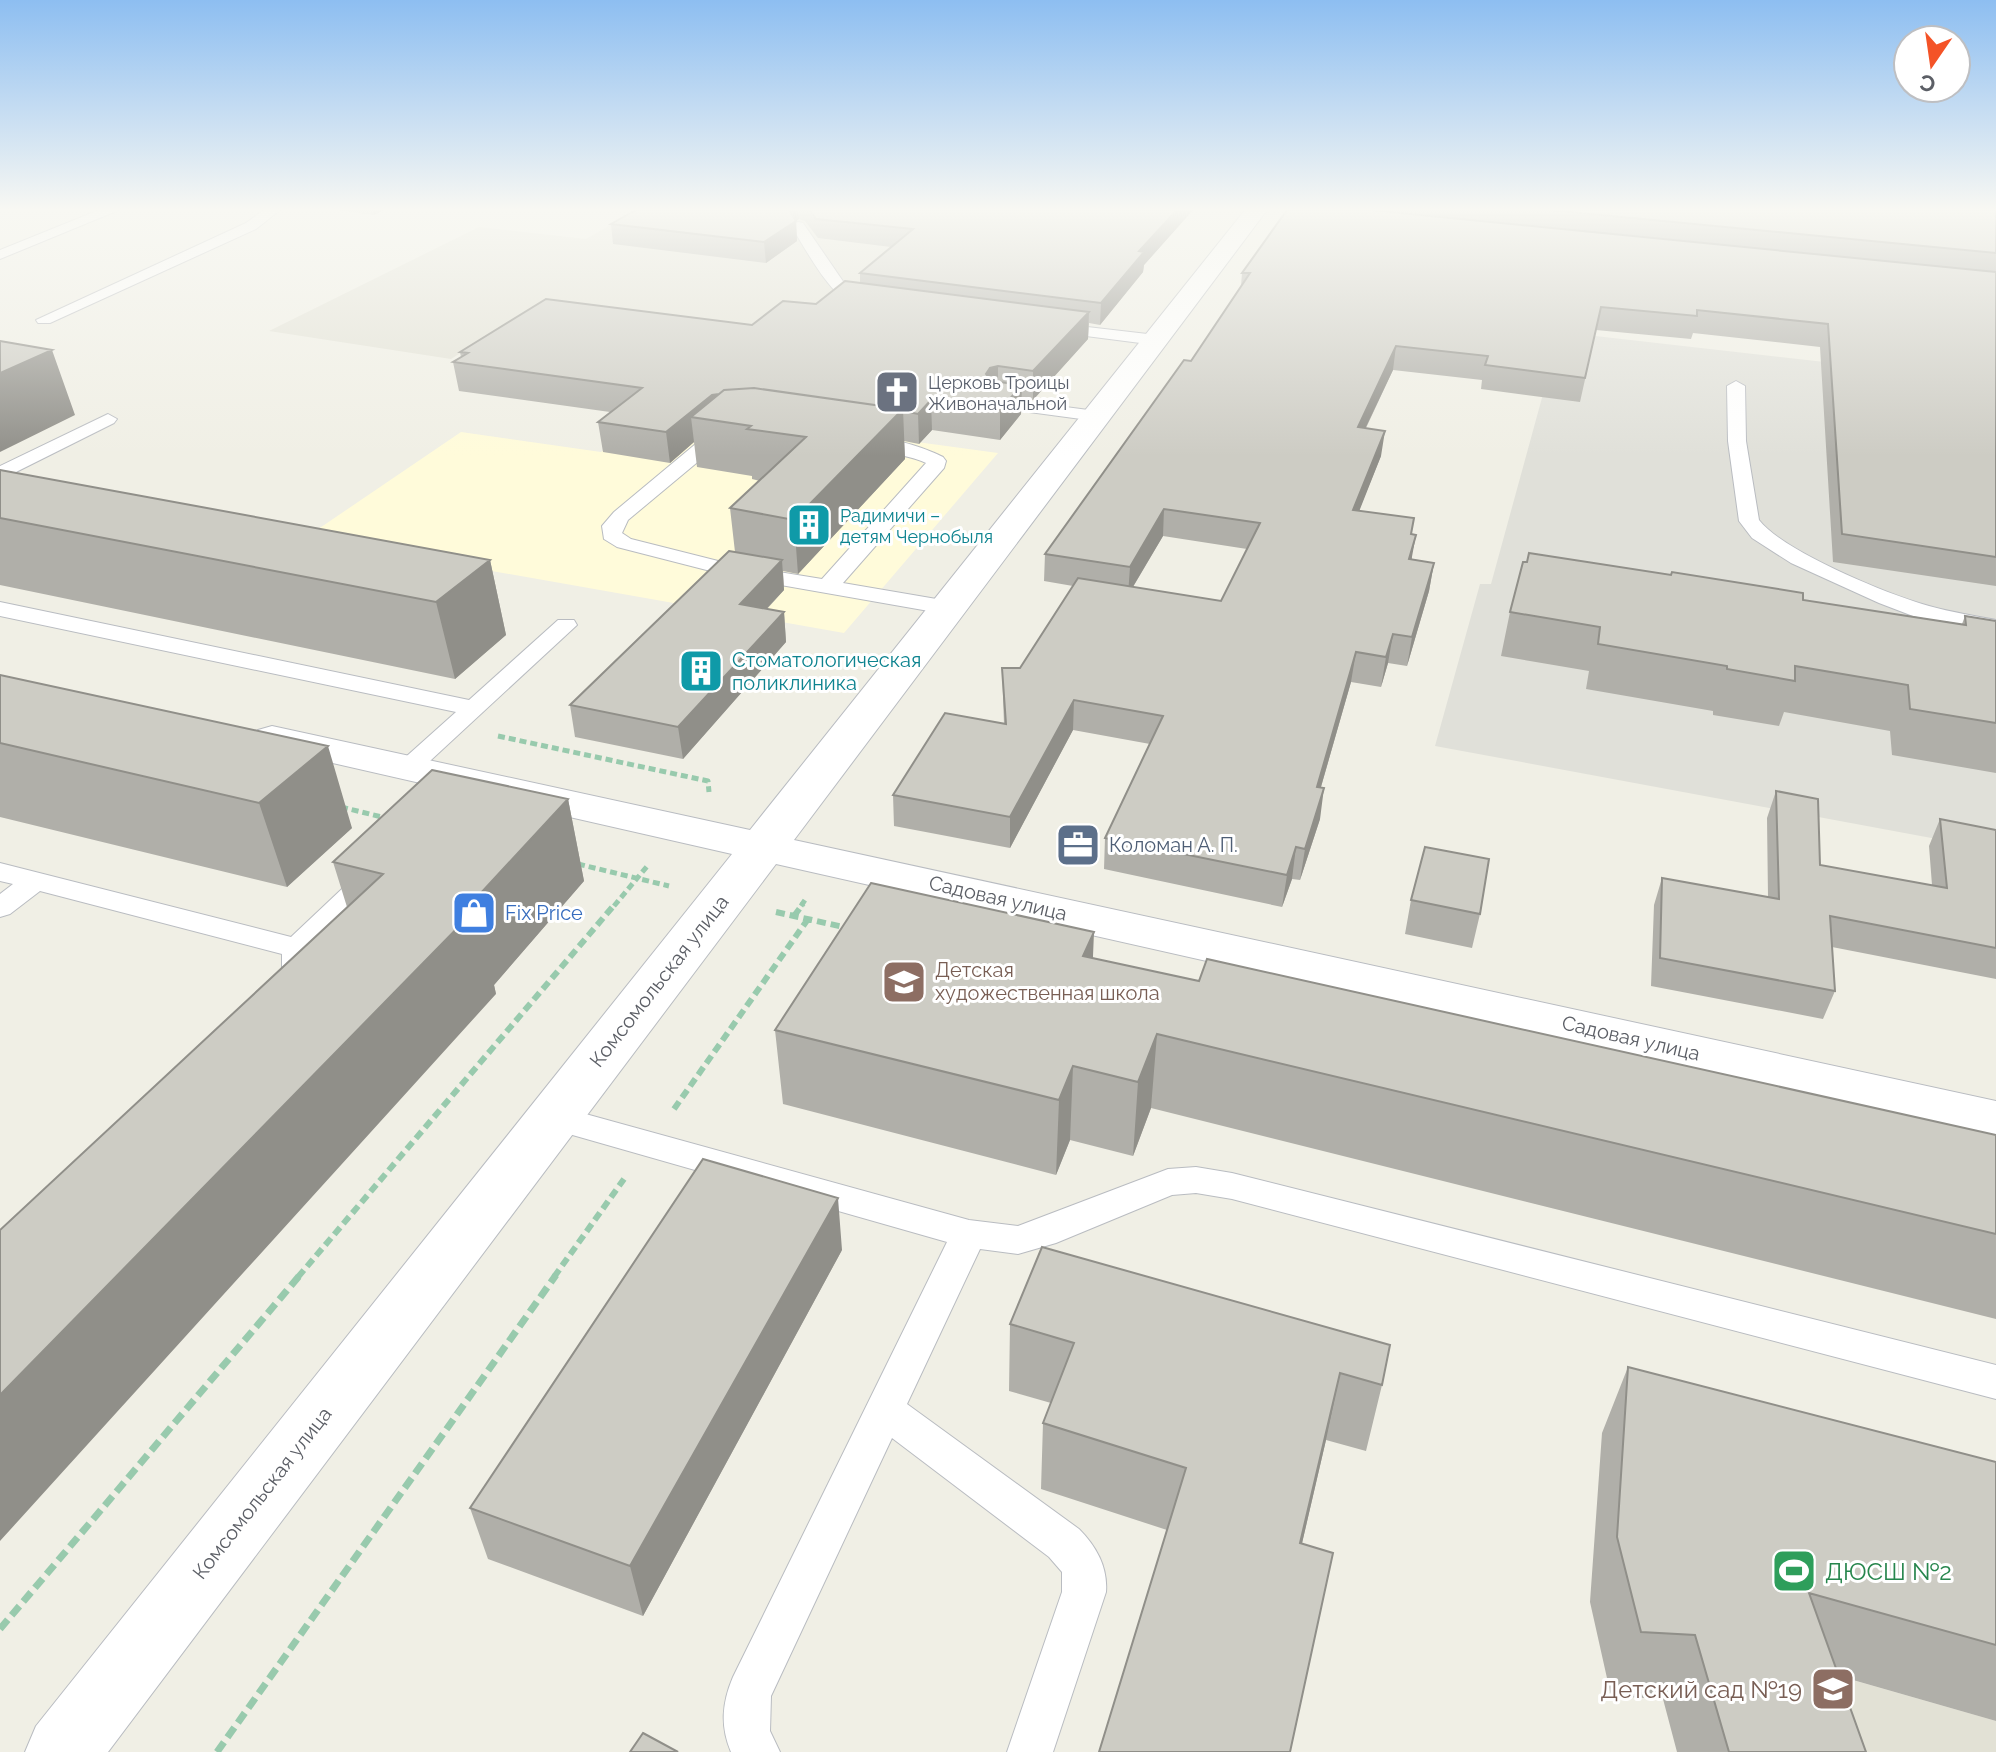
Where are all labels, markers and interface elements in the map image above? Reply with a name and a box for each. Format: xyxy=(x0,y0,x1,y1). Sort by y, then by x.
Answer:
north arrow xyxy=(1892,24,1972,104)
text: С xyxy=(1917,69,1938,98)
church icon: Церковь Троицы Живоначальной xyxy=(873,368,921,416)
place label: Церковь Троицы Живоначальной xyxy=(928,372,1069,414)
building icon: Радимичи – детям Чернобыля xyxy=(785,501,833,549)
place label: Радимичи – детям Чернобыля xyxy=(840,505,993,547)
building icon: Стоматологическая поликлиника xyxy=(677,647,725,695)
place label: Стоматологическая поликлиника xyxy=(732,648,921,695)
office icon: Коломан А. П. xyxy=(1054,821,1102,869)
place label: Коломан А. П. xyxy=(1109,833,1238,857)
street label: Садовая улица xyxy=(927,870,1069,926)
shop icon: Fix Price xyxy=(450,889,498,937)
street label: Комсомольская улица xyxy=(584,890,734,1072)
place label: Fix Price xyxy=(505,901,583,925)
school or university icon: Детская художественная школа xyxy=(880,958,928,1006)
place label: Детская художественная школа xyxy=(935,958,1160,1005)
street label: Садовая улица xyxy=(1560,1010,1702,1066)
street label: Комсомольская улица xyxy=(187,1402,337,1584)
sports icon: ДЮСШ №2 xyxy=(1770,1547,1818,1595)
place label: ДЮСШ №2 xyxy=(1825,1557,1952,1586)
school or university icon: Детский сад №19 xyxy=(1809,1665,1857,1713)
place label: Детский сад №19 xyxy=(1600,1675,1802,1704)

